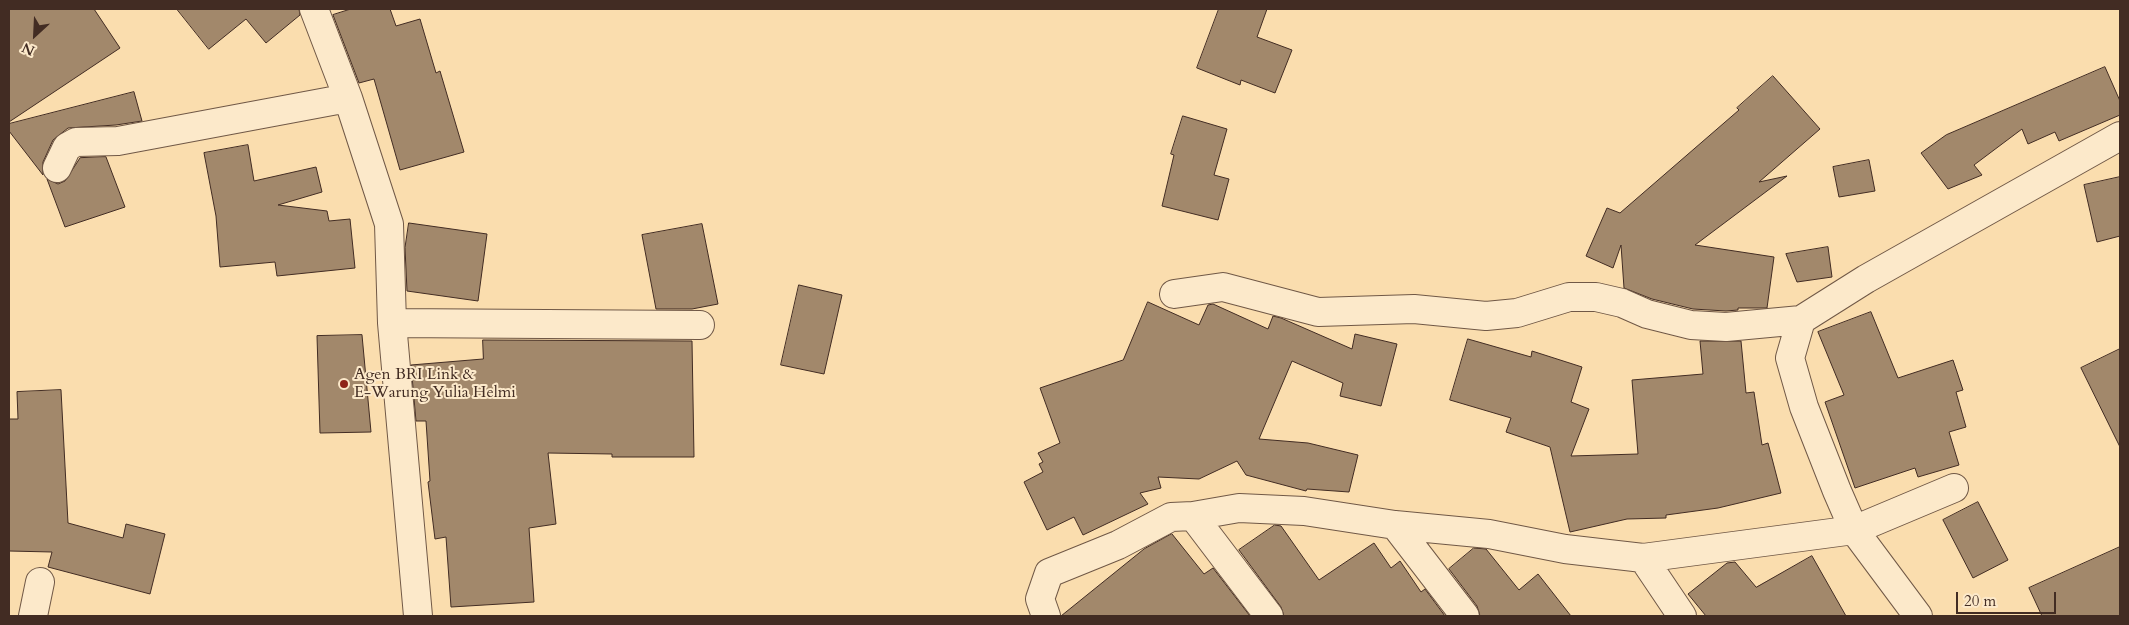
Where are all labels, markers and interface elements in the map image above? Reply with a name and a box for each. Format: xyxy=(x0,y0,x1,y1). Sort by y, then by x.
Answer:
north arrow xyxy=(10,10,60,60)
text: N xyxy=(19,38,38,60)
place label: Agen BRI Link & E-Warung Yulia Helmi xyxy=(354,365,516,403)
marker: Agen BRI Link & E-Warung Yulia Helmi xyxy=(338,378,350,390)
scale bar xyxy=(1959,582,2059,614)
text: 20 m xyxy=(1964,591,1996,611)

